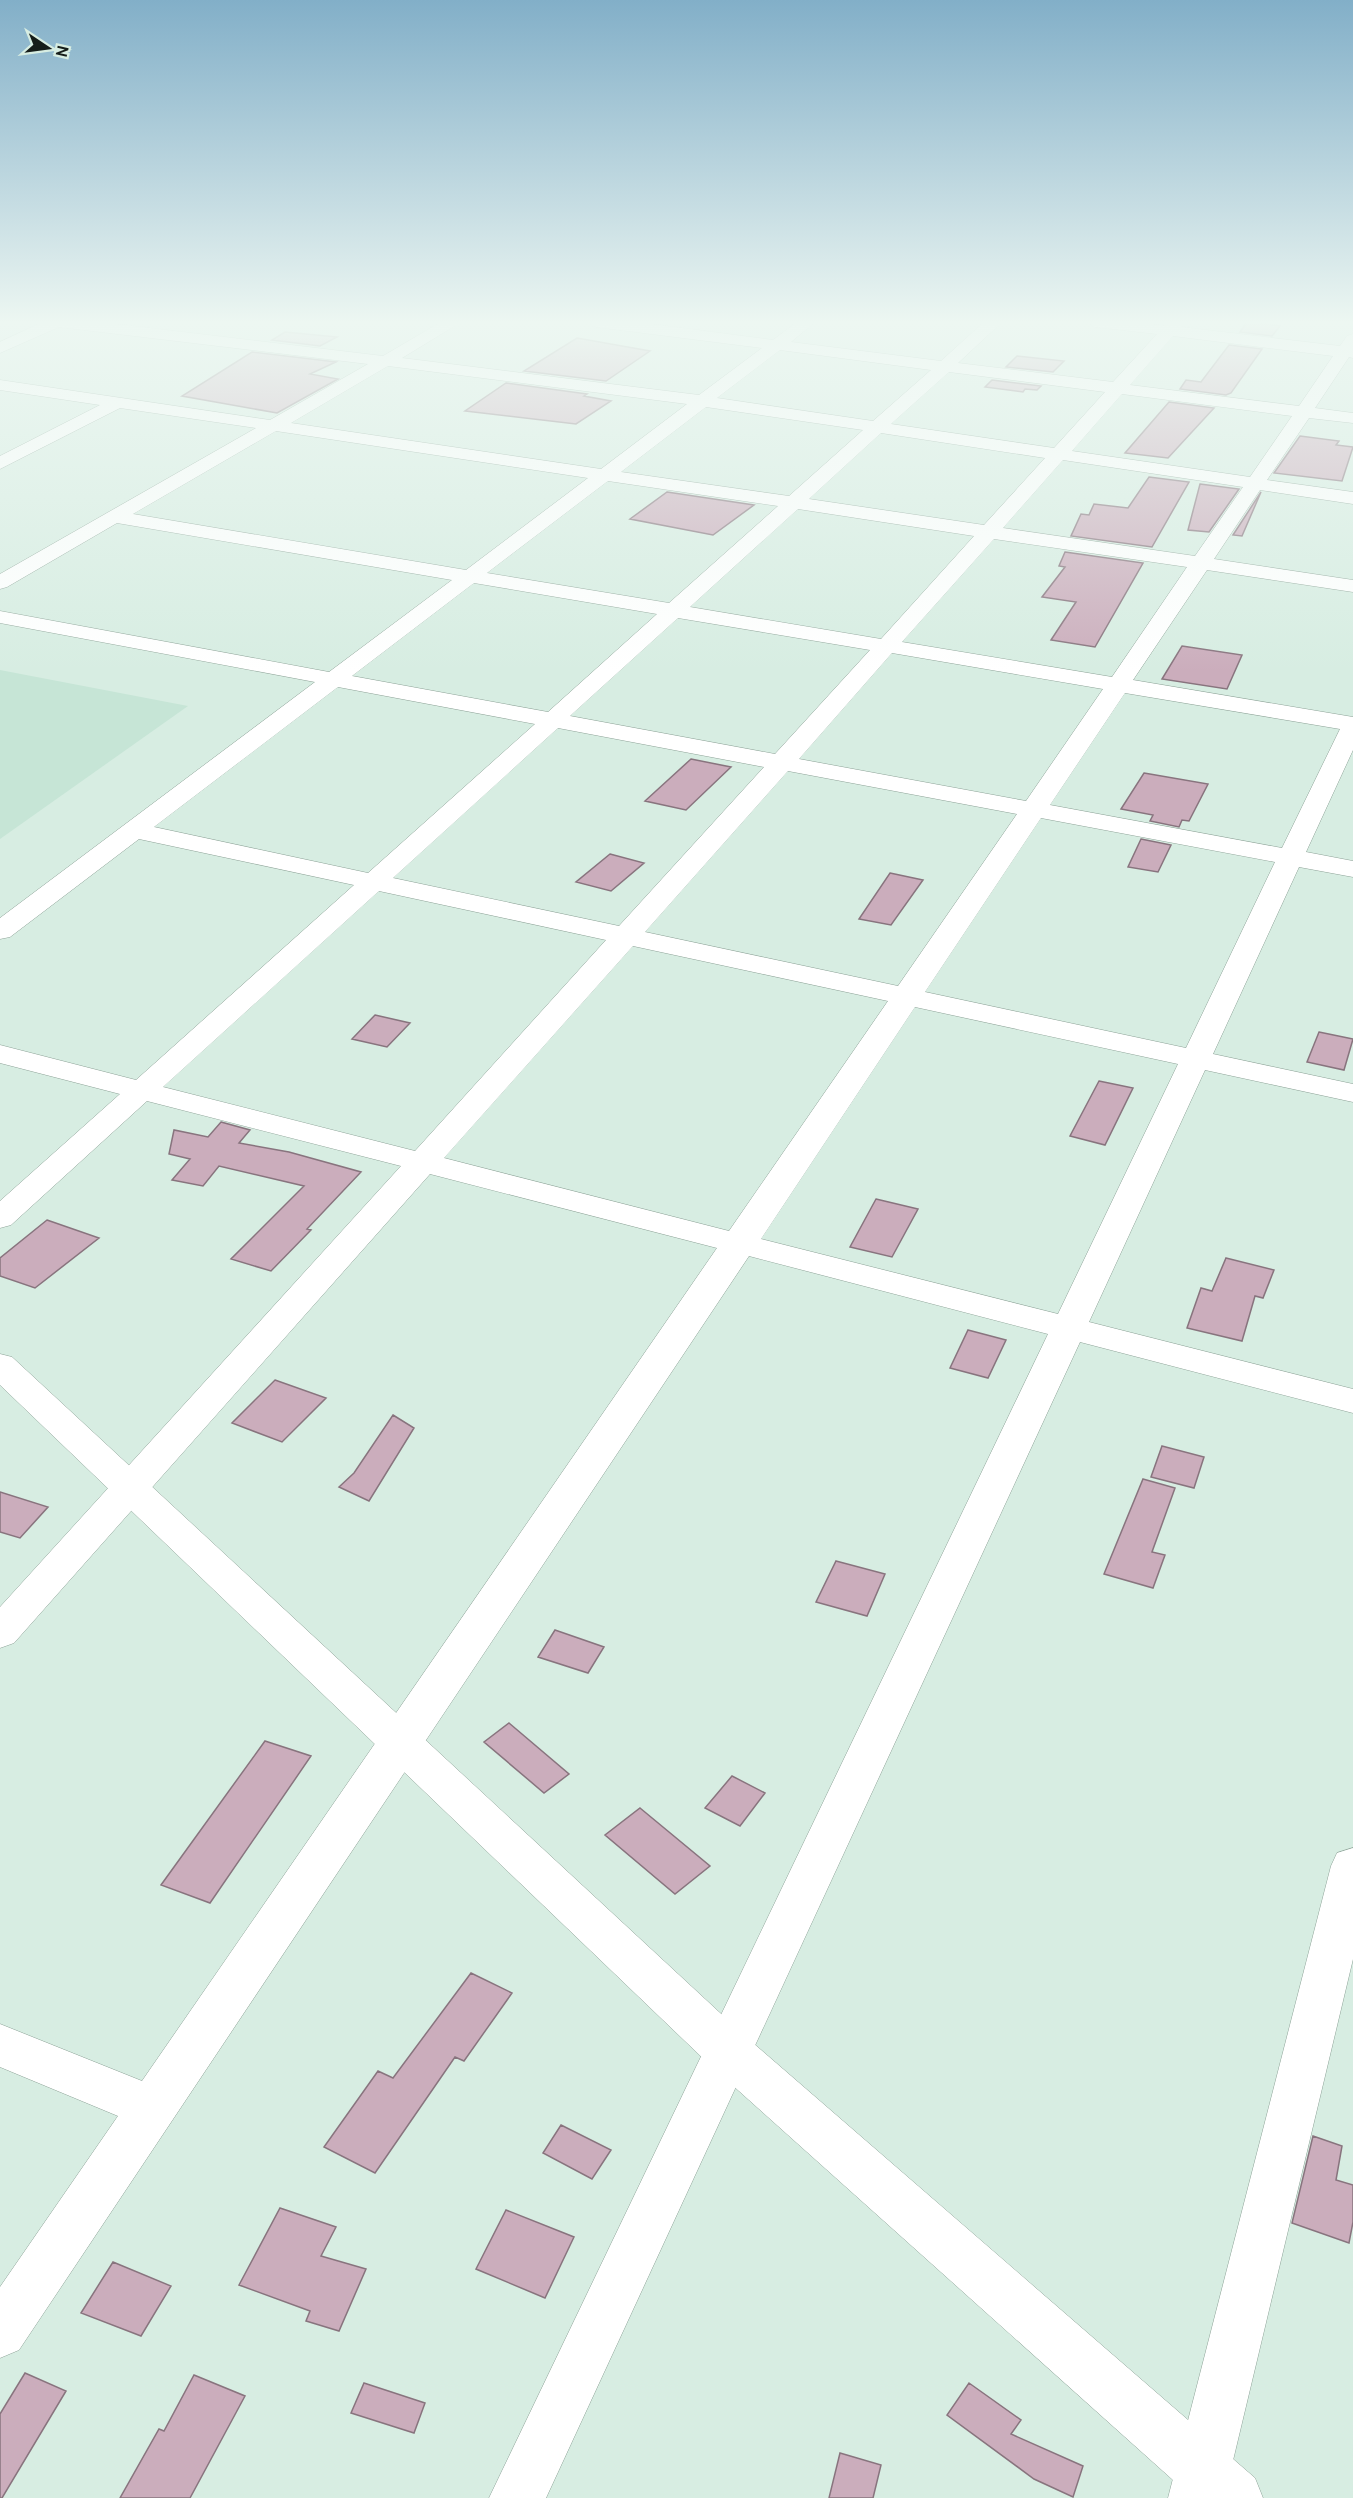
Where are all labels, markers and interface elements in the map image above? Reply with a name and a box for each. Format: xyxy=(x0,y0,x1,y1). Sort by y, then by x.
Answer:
north arrow xyxy=(18,18,78,78)
text: N xyxy=(52,44,73,59)

